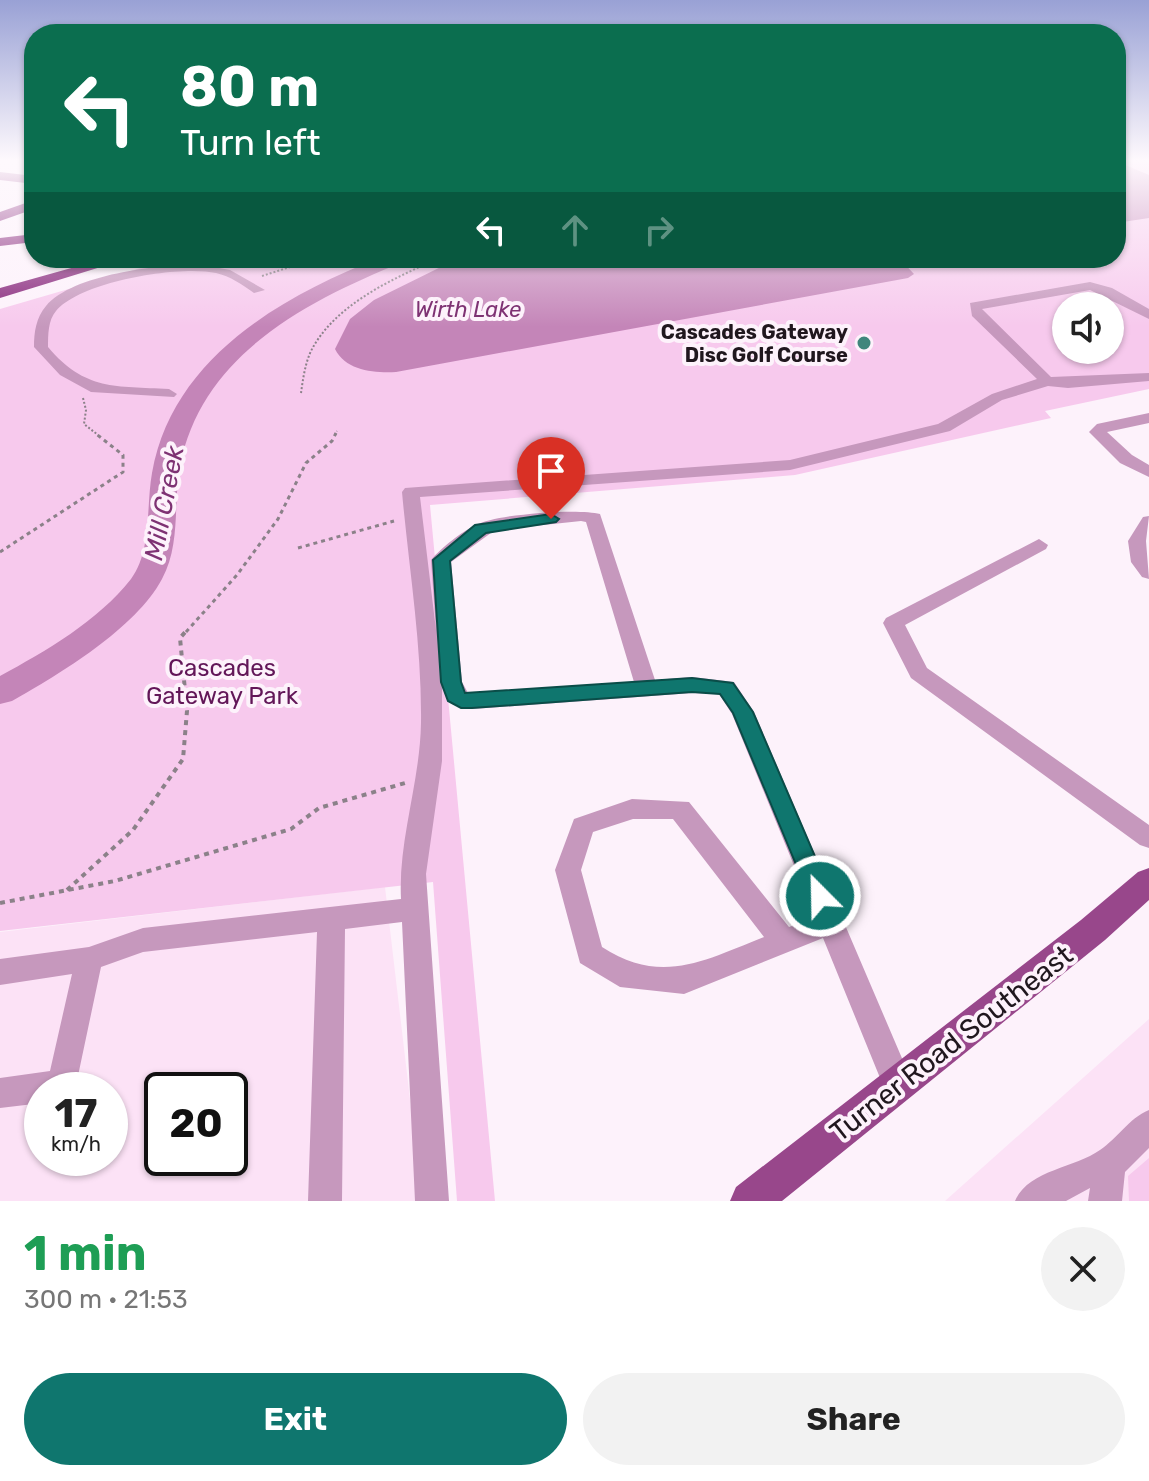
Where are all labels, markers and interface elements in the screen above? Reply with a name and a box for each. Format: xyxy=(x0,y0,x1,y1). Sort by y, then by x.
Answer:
text: 80 m xyxy=(180,54,319,120)
icon: left xyxy=(48,56,152,160)
text: Turn left xyxy=(180,121,321,164)
icon: left xyxy=(469,208,513,252)
icon: ahead xyxy=(553,208,597,252)
icon: right xyxy=(637,208,681,252)
map controls xyxy=(1052,292,1124,364)
button: sound xyxy=(1052,292,1124,364)
water label: Wirth Lake xyxy=(415,296,521,323)
place label: Cascades Gateway Disc Golf Course xyxy=(661,320,848,367)
marker: Cascades Gateway Disc Golf Course xyxy=(855,334,873,352)
pin xyxy=(517,437,585,519)
water label: Mill Creek xyxy=(138,443,191,563)
icon: arrive xyxy=(529,449,573,493)
park label: Cascades Gateway Park xyxy=(146,654,299,710)
position arrow xyxy=(778,854,862,938)
street label: Turner Road Southeast xyxy=(823,938,1079,1148)
speed limit sign: 20 xyxy=(144,1072,248,1176)
text: 17 xyxy=(55,1090,97,1137)
text: km/h xyxy=(51,1132,101,1156)
text: 1 min xyxy=(24,1225,147,1282)
button: close xyxy=(1041,1227,1125,1311)
text: 300 m · 21:53 xyxy=(24,1284,188,1315)
button: Exit xyxy=(24,1373,567,1465)
button: Share xyxy=(583,1373,1125,1465)

